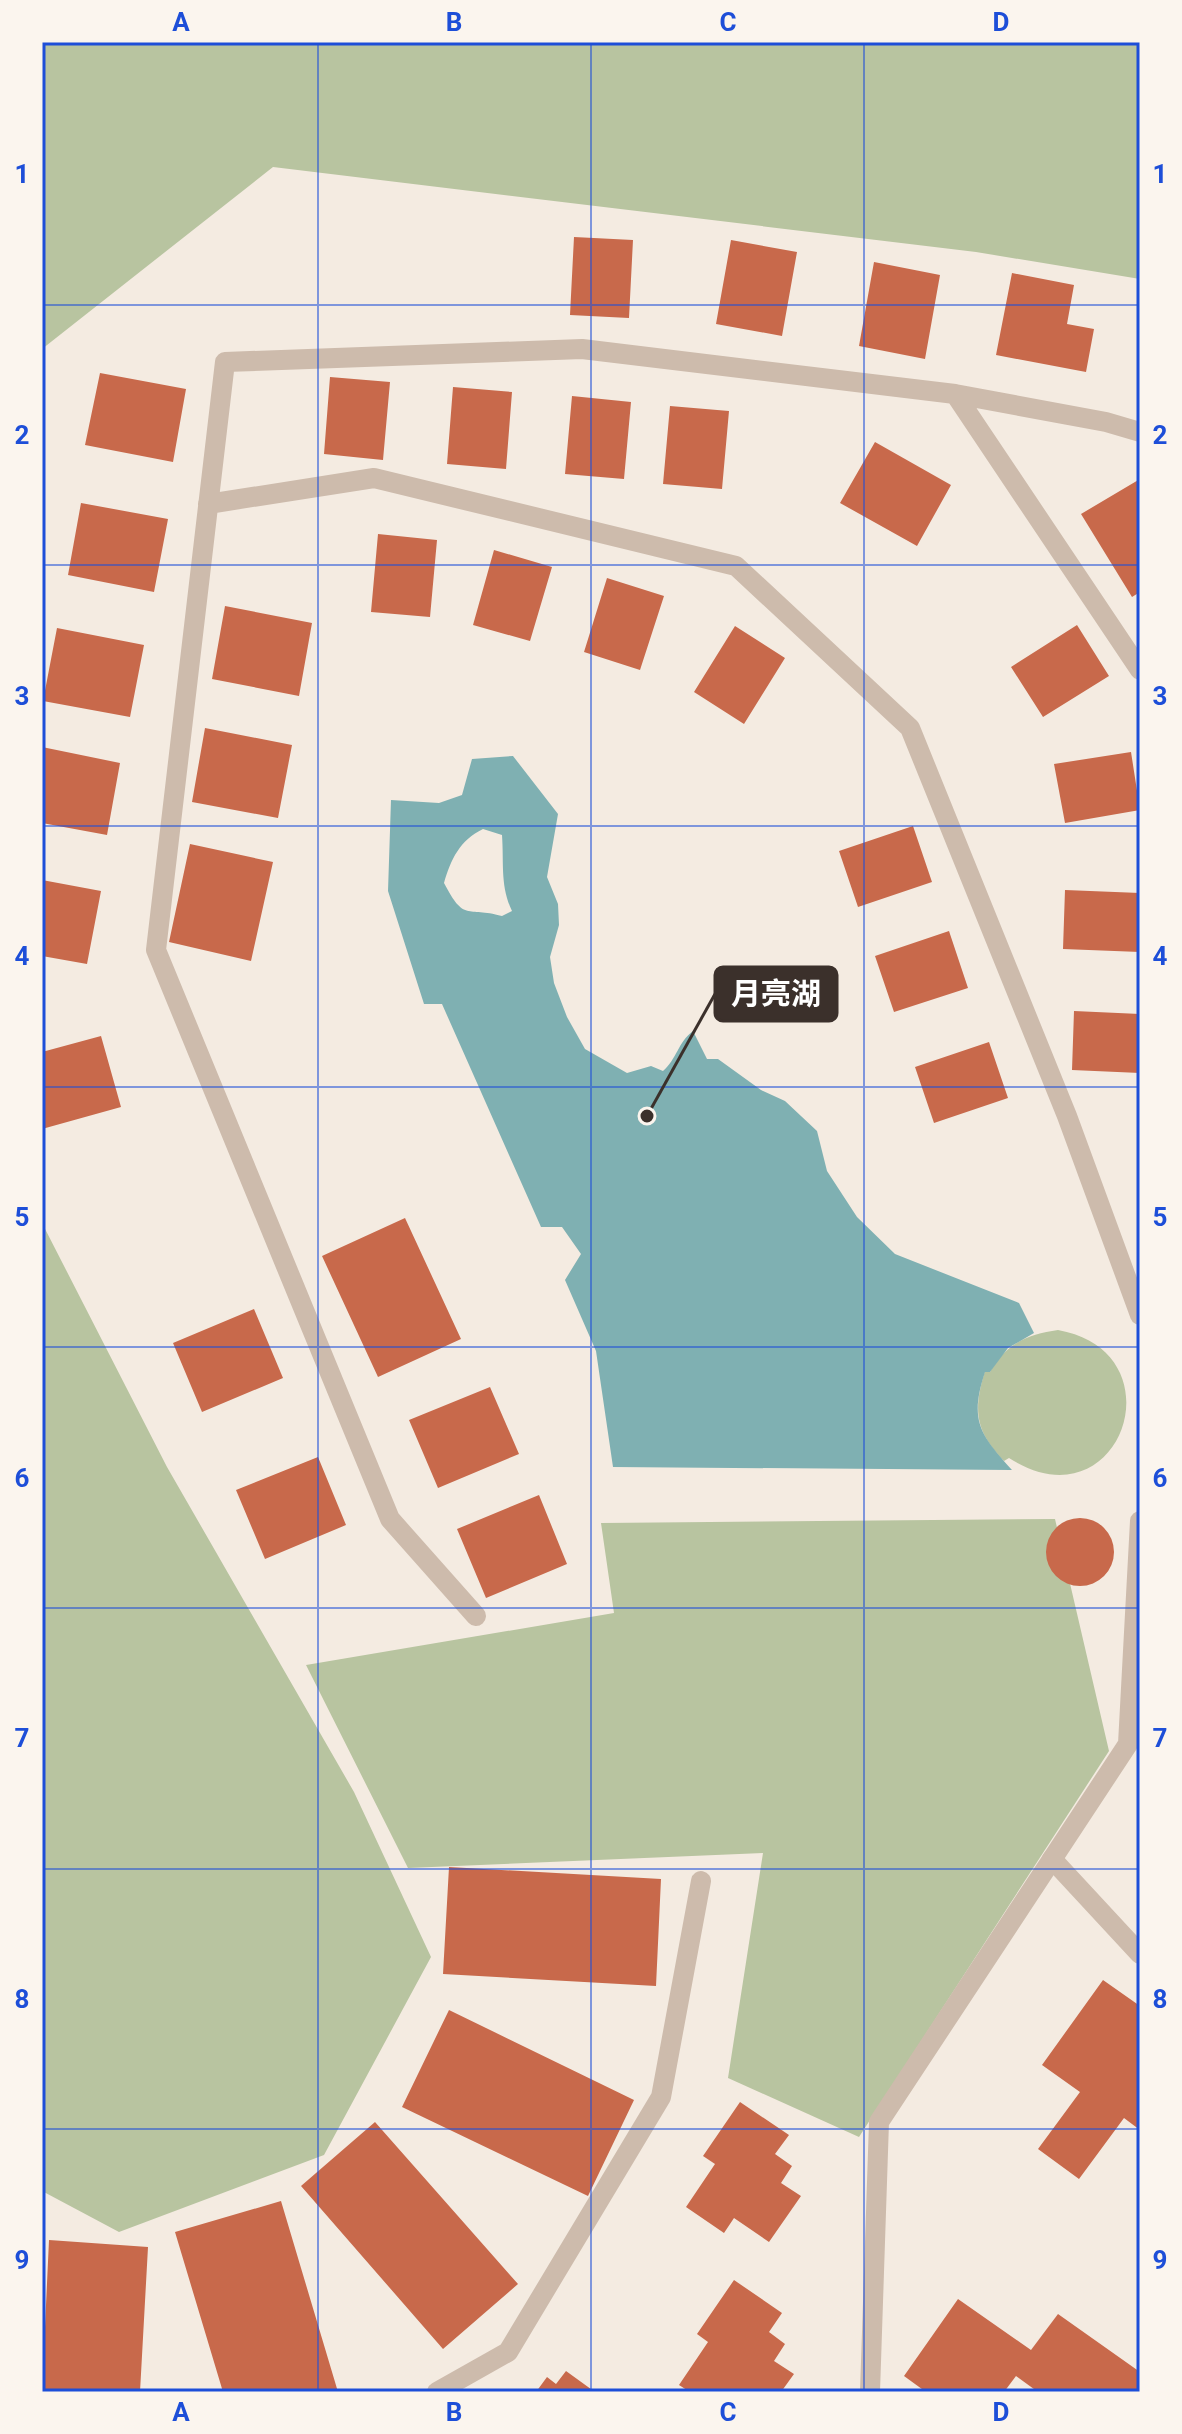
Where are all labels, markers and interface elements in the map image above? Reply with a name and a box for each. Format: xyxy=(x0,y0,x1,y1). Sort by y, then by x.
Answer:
text: A xyxy=(172,7,190,37)
text: B xyxy=(446,7,462,37)
text: C xyxy=(719,7,737,37)
text: D xyxy=(993,7,1009,37)
text: 1 xyxy=(15,159,29,189)
text: 1 xyxy=(1153,159,1167,189)
text: 2 xyxy=(15,420,29,450)
text: 2 xyxy=(1153,420,1167,450)
text: 3 xyxy=(15,681,29,711)
text: 3 xyxy=(1153,681,1167,711)
text: 4 xyxy=(15,941,30,971)
text: 4 xyxy=(1153,941,1168,971)
callout: 月亮湖 xyxy=(715,967,837,1021)
text: 月亮湖 xyxy=(731,976,821,1011)
text: 5 xyxy=(15,1202,29,1232)
text: 5 xyxy=(1153,1202,1167,1232)
text: 6 xyxy=(15,1463,30,1493)
text: 6 xyxy=(1153,1463,1168,1493)
text: 7 xyxy=(15,1723,29,1753)
text: 7 xyxy=(1153,1723,1167,1753)
text: 8 xyxy=(15,1984,29,2014)
text: 8 xyxy=(1153,1984,1167,2014)
text: 9 xyxy=(15,2245,29,2275)
text: 9 xyxy=(1153,2245,1167,2275)
text: A xyxy=(172,2397,190,2427)
text: B xyxy=(446,2397,462,2427)
text: C xyxy=(719,2397,737,2427)
text: D xyxy=(993,2397,1009,2427)

